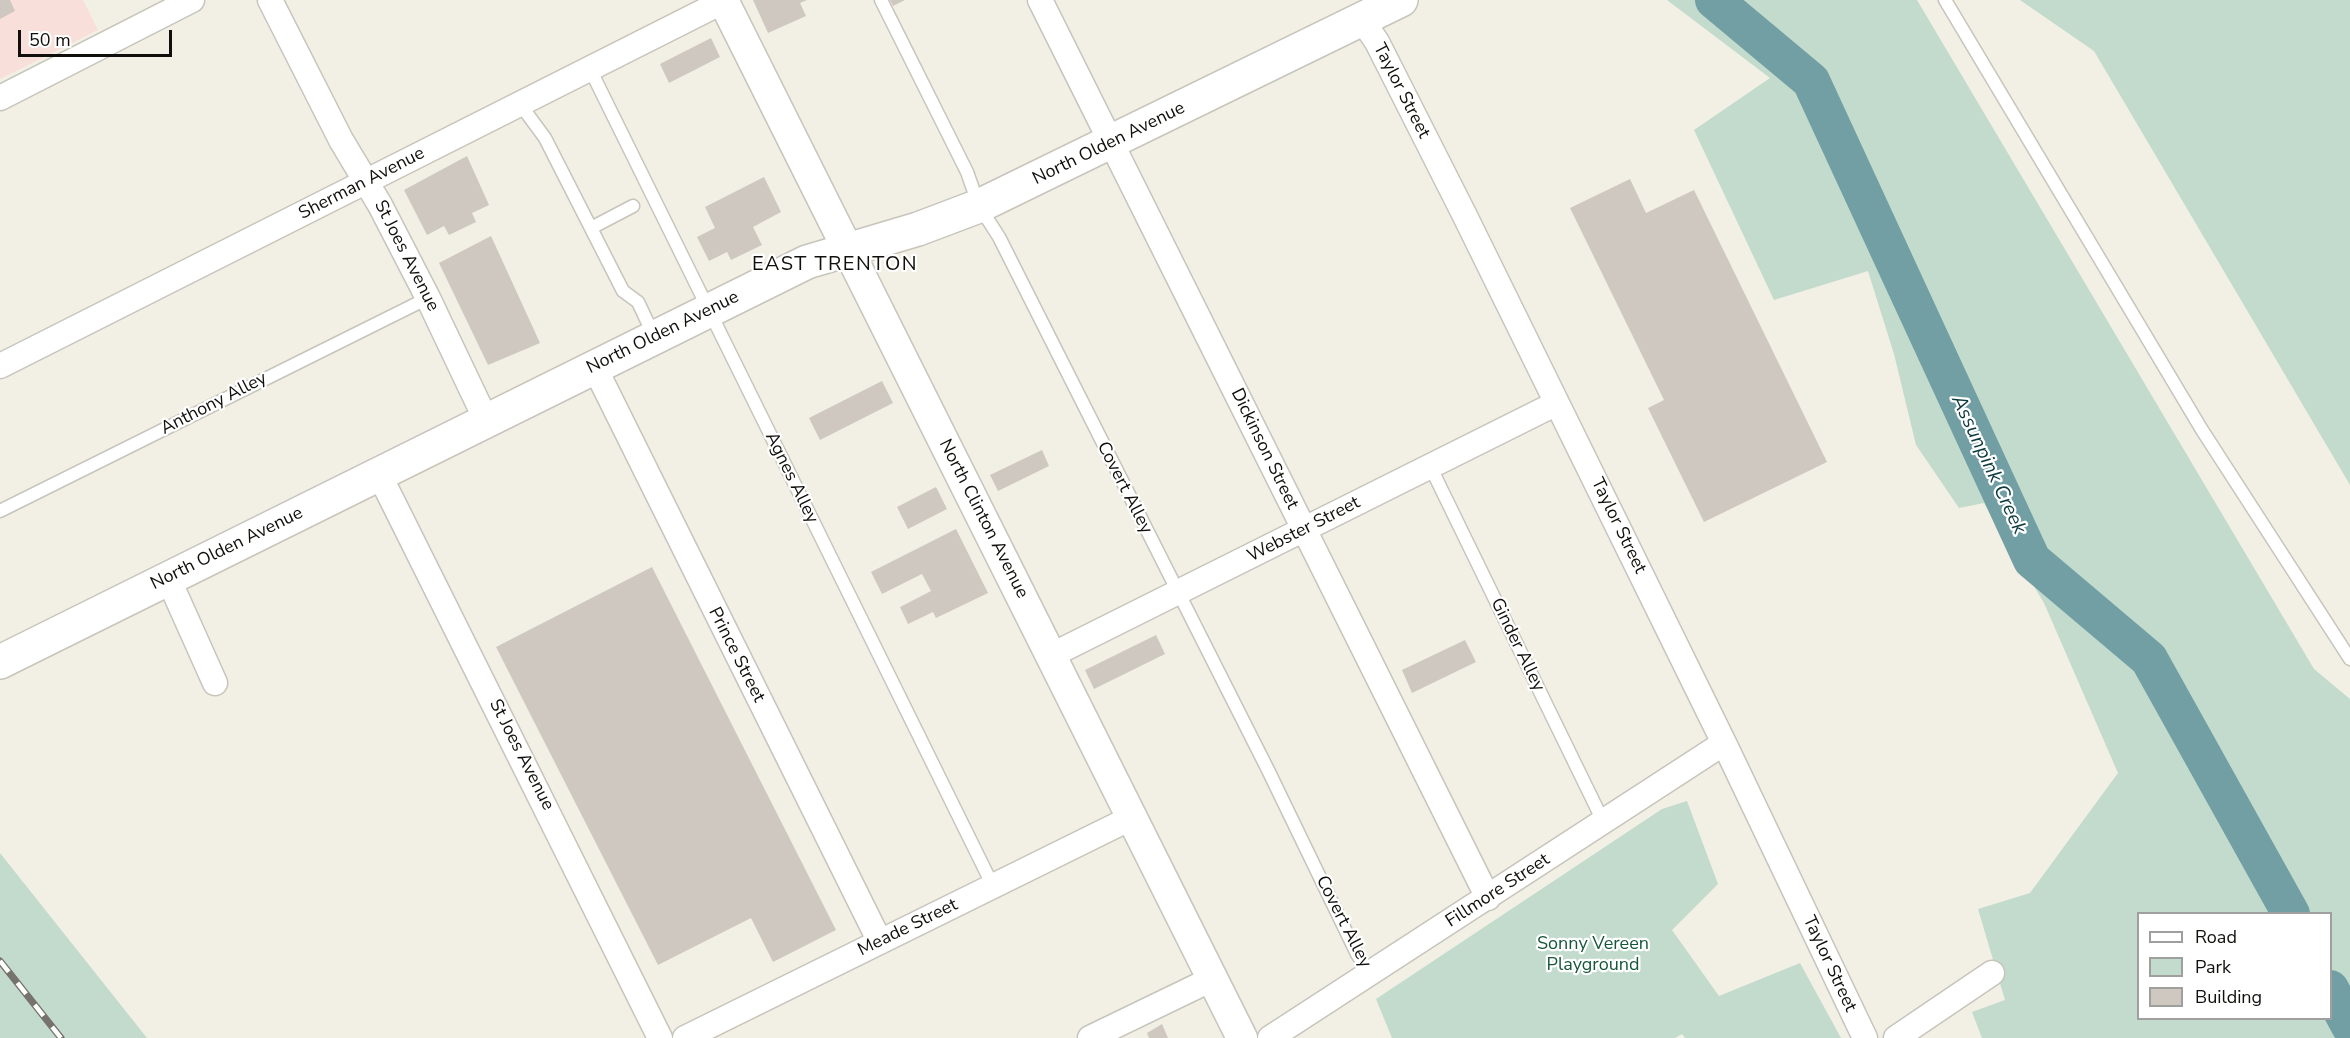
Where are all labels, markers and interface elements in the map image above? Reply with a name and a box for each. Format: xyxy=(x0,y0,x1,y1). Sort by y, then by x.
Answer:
scale bar xyxy=(21,18,176,56)
text: 50 m xyxy=(29,28,71,52)
street label: Taylor Street xyxy=(1368,40,1434,142)
street label: North Olden Avenue xyxy=(1029,98,1189,190)
street label: Sherman Avenue xyxy=(295,143,429,225)
street label: St Joes Avenue xyxy=(369,197,443,315)
district label: EAST TRENTON xyxy=(752,253,918,277)
street label: North Olden Avenue xyxy=(583,287,743,379)
street label: Anthony Alley xyxy=(157,368,271,440)
street label: Dickinson Street xyxy=(1225,385,1303,513)
water label: Assunpink Creek xyxy=(1945,392,2031,538)
street label: Agnes Alley xyxy=(760,429,822,527)
street label: North Clinton Avenue xyxy=(934,436,1032,602)
street label: Covert Alley xyxy=(1092,438,1156,538)
street label: Taylor Street xyxy=(1586,475,1650,577)
street label: Webster Street xyxy=(1244,492,1364,568)
street label: North Olden Avenue xyxy=(147,503,307,595)
street label: Ginder Alley xyxy=(1485,595,1549,695)
street label: Prince Street xyxy=(703,604,769,706)
street label: St Joes Avenue xyxy=(484,696,558,814)
street label: Fillmore Street xyxy=(1442,849,1554,933)
street label: Covert Alley xyxy=(1311,872,1375,972)
street label: Meade Street xyxy=(855,895,961,961)
street label: Taylor Street xyxy=(1797,912,1861,1016)
legend xyxy=(2137,912,2332,1020)
text: Road xyxy=(2195,925,2237,949)
park label: Sonny Vereen Playground xyxy=(1537,934,1649,976)
text: Park xyxy=(2195,955,2231,979)
text: Building xyxy=(2195,985,2262,1009)

